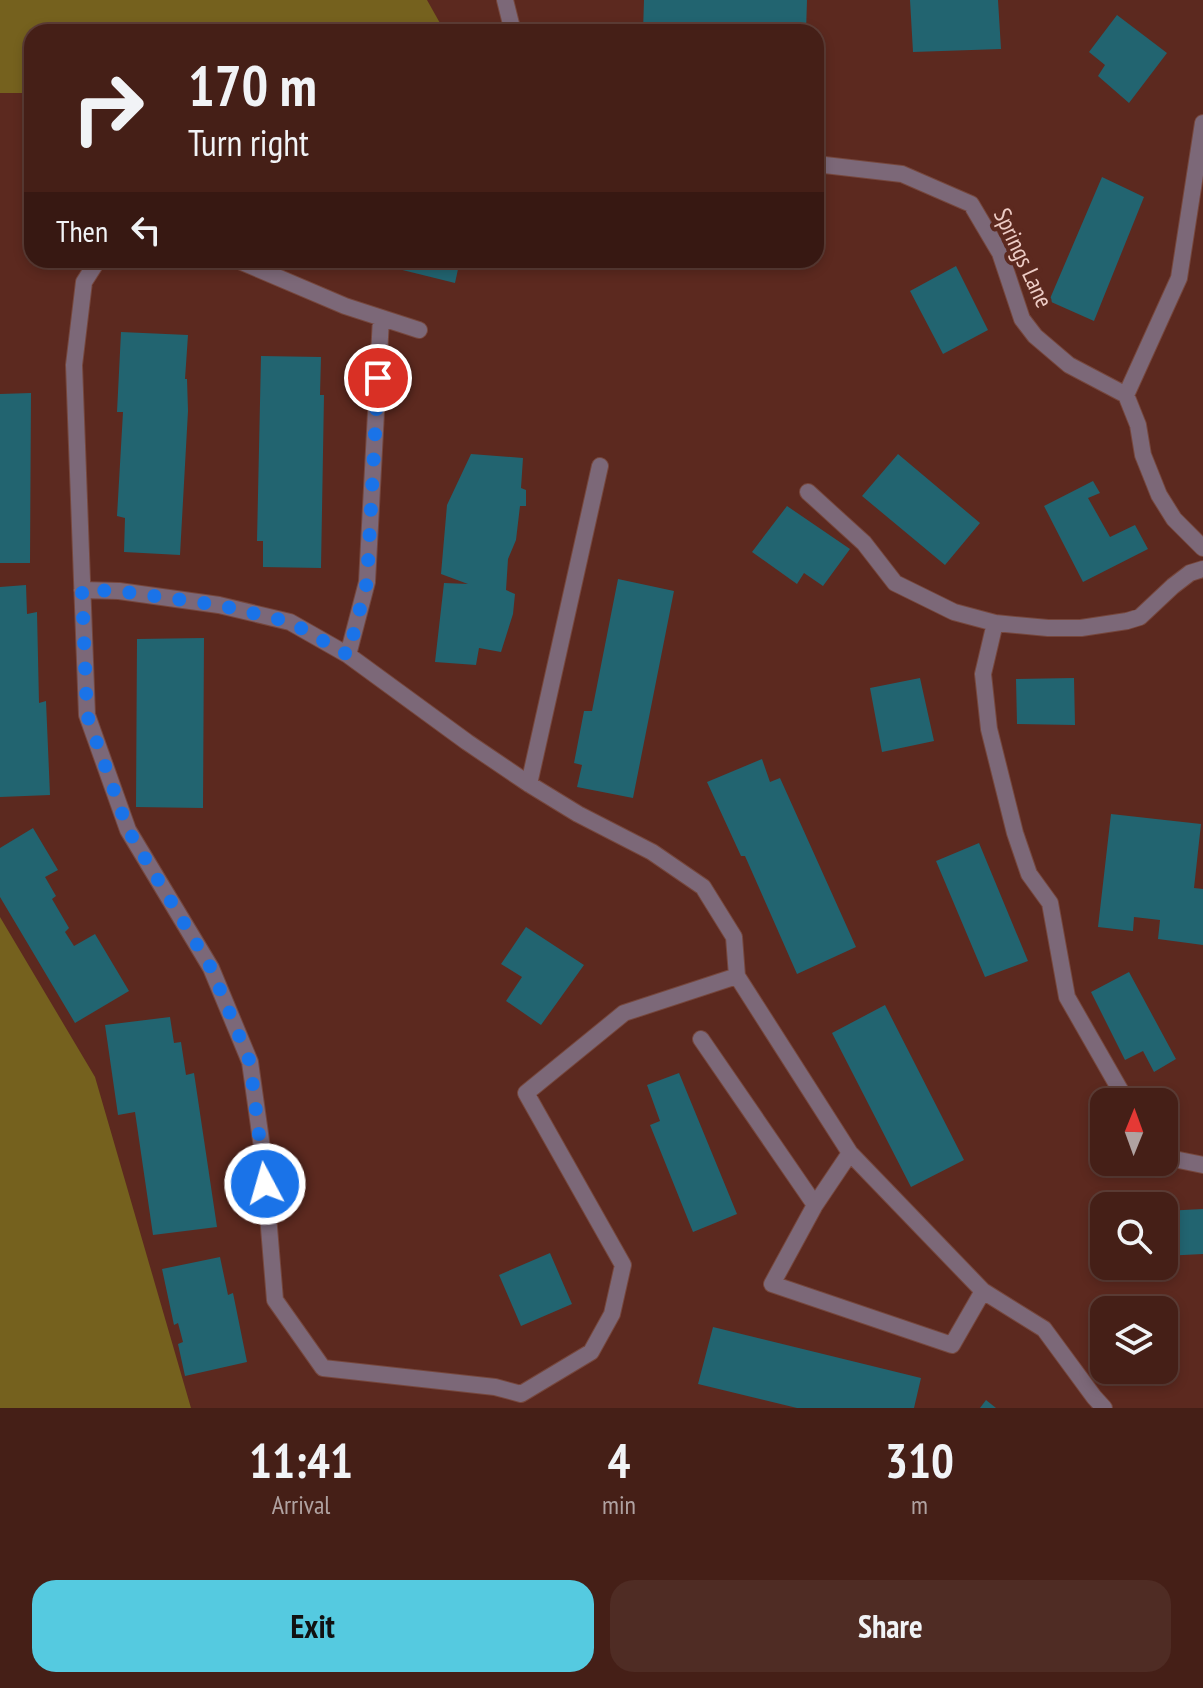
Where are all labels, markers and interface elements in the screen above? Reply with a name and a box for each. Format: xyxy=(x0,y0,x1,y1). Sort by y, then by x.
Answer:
text: 170 m xyxy=(188,49,317,121)
icon: right xyxy=(56,56,160,160)
text: Turn right xyxy=(188,119,309,166)
street label: Springs Lane xyxy=(987,203,1060,313)
icon: left xyxy=(124,208,168,252)
text: Then xyxy=(56,211,108,250)
pin xyxy=(344,344,412,412)
icon: arrive xyxy=(356,356,400,400)
north arrow xyxy=(1090,1088,1178,1176)
map controls xyxy=(1090,1088,1178,1384)
position arrow xyxy=(223,1142,307,1226)
button: search xyxy=(1090,1192,1178,1280)
button: layers xyxy=(1090,1296,1178,1384)
text: 11:41 xyxy=(249,1429,353,1491)
text: 4 xyxy=(608,1429,630,1491)
text: 310 xyxy=(885,1429,954,1491)
text: Arrival xyxy=(272,1488,330,1521)
text: min xyxy=(602,1488,636,1521)
text: m xyxy=(911,1488,928,1521)
button: Exit xyxy=(32,1580,594,1672)
button: Share xyxy=(610,1580,1171,1672)

